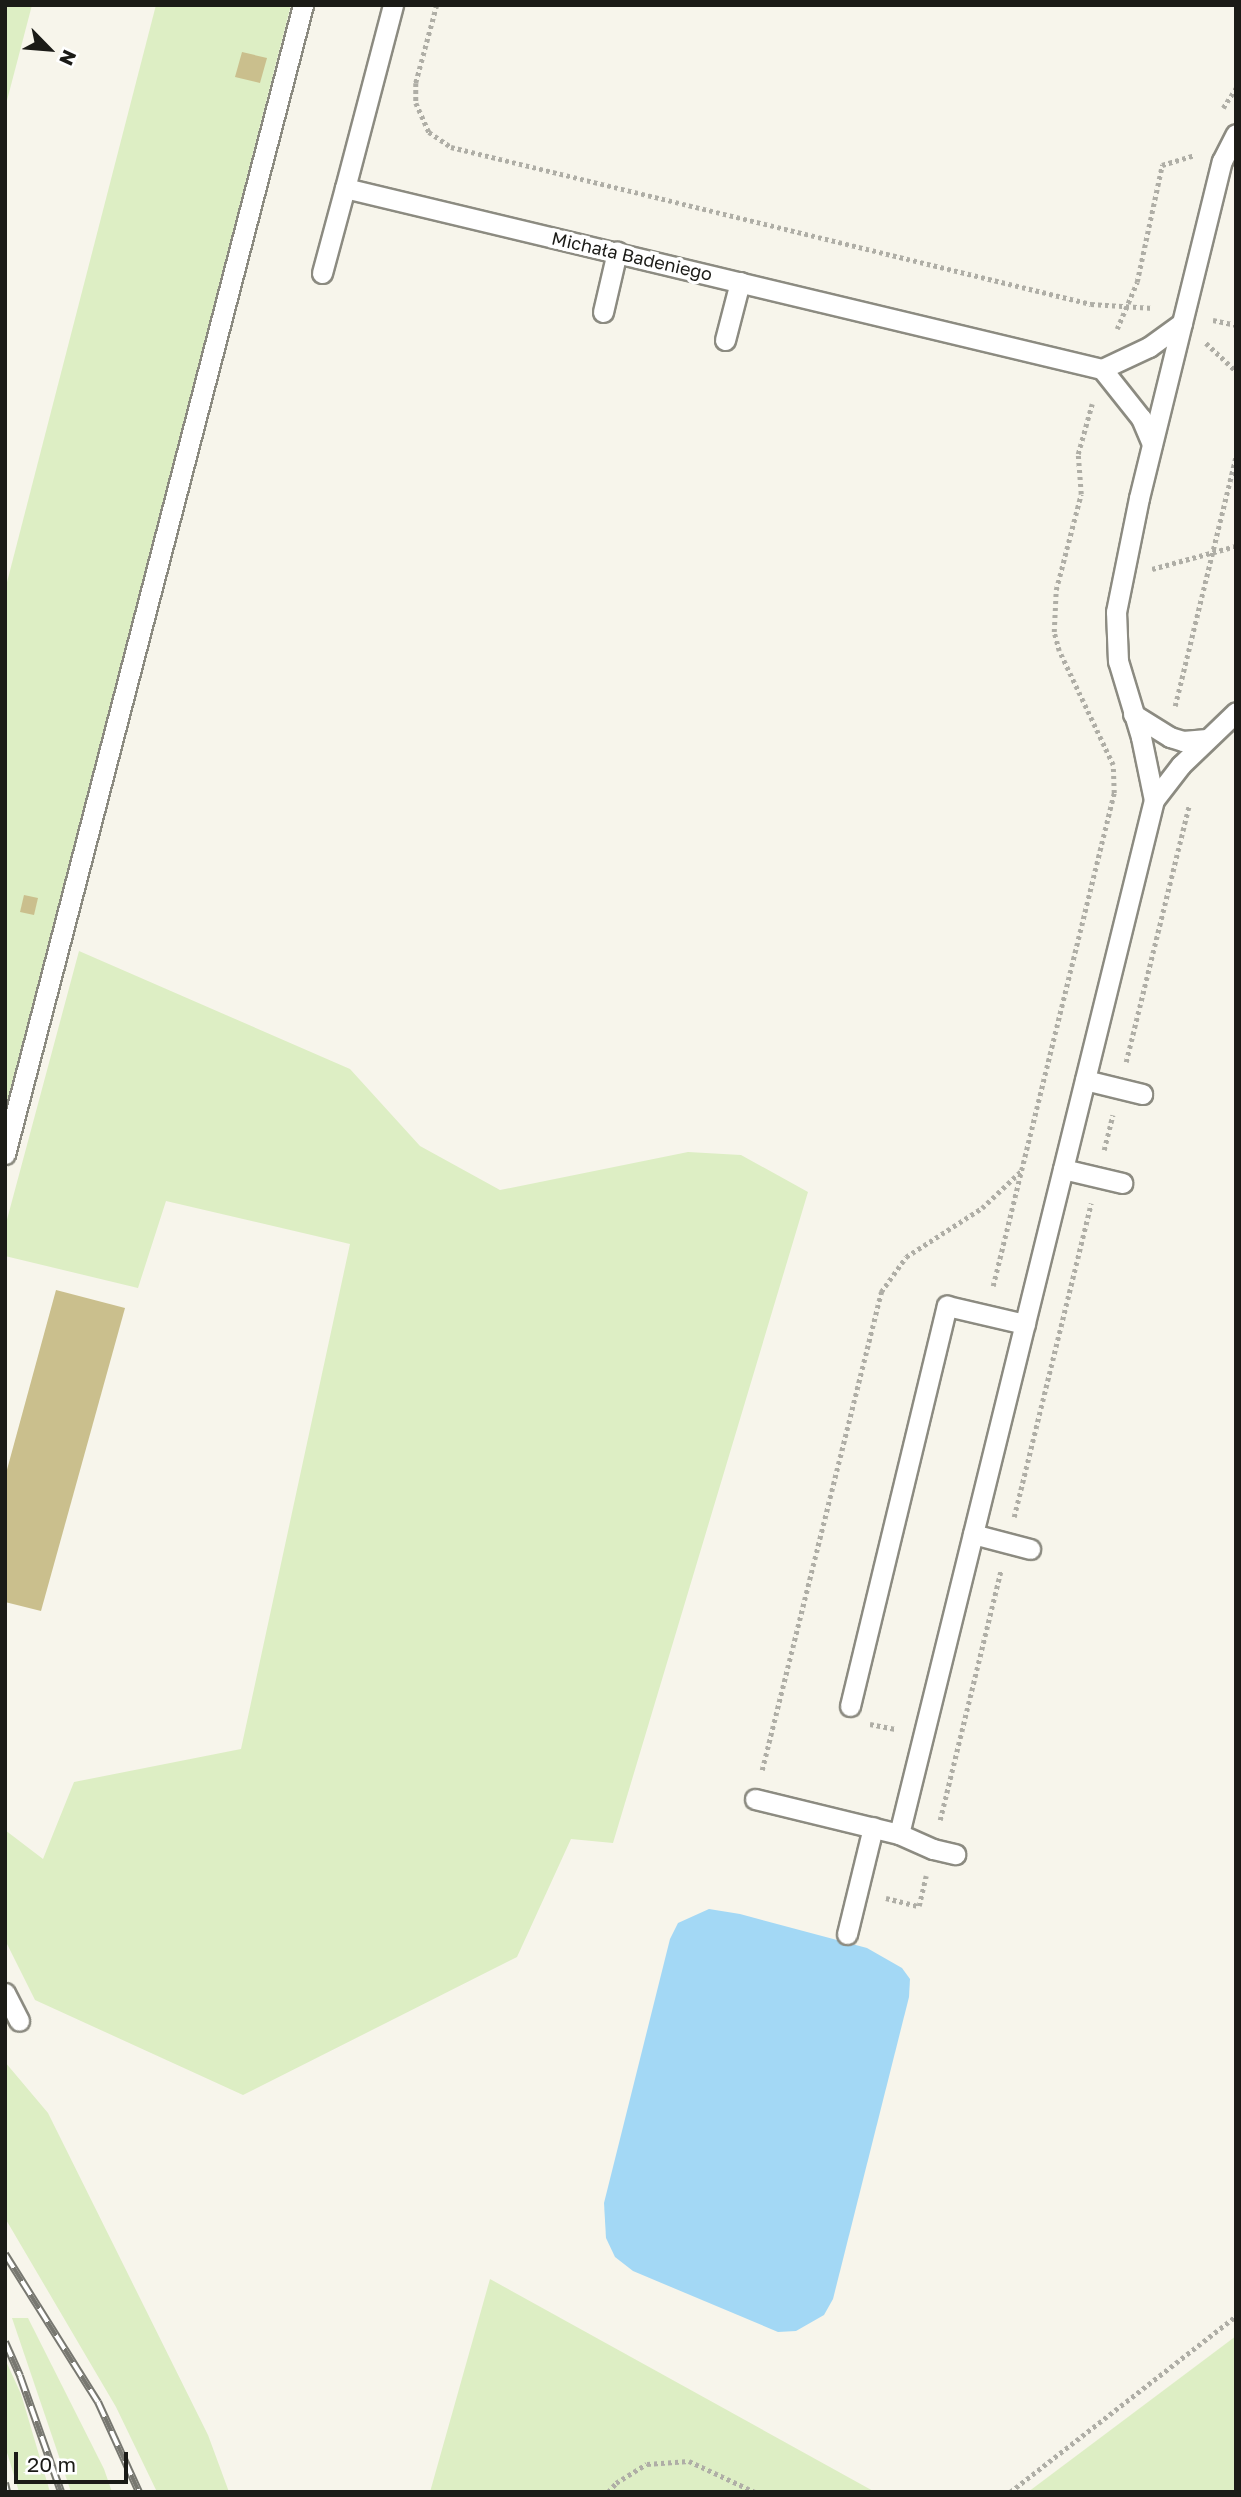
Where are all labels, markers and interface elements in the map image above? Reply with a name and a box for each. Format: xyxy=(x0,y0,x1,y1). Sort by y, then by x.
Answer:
north arrow xyxy=(14,14,84,84)
text: N xyxy=(55,47,82,69)
street label: Michała Badeniego xyxy=(550,227,714,285)
scale bar xyxy=(18,2438,131,2482)
text: 20 m xyxy=(27,2451,76,2477)

